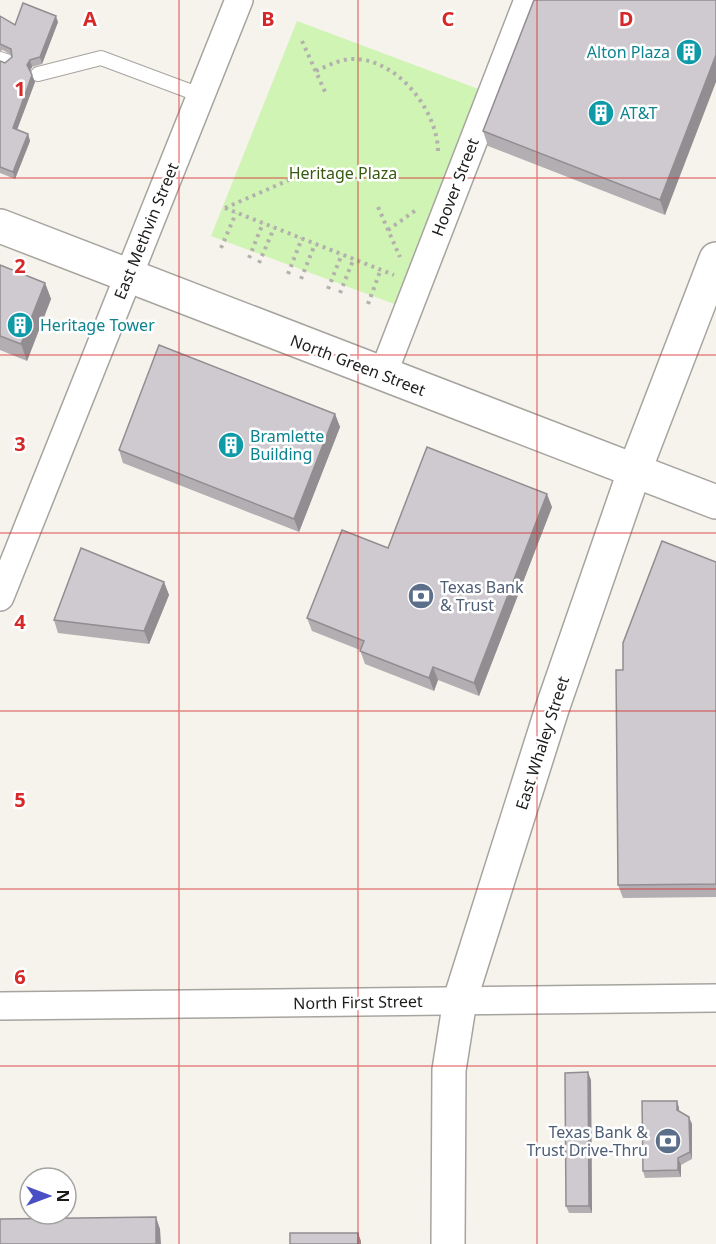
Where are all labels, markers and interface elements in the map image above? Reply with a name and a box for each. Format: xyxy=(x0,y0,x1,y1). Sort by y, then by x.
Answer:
text: A xyxy=(83,5,97,32)
text: B xyxy=(261,5,275,32)
text: C xyxy=(442,5,455,32)
text: D xyxy=(619,5,633,32)
building icon: Alton Plaza xyxy=(674,37,704,67)
place label: Alton Plaza xyxy=(587,41,670,63)
text: 1 xyxy=(14,75,26,102)
building icon: AT&T xyxy=(586,98,616,128)
place label: AT&T xyxy=(620,102,657,124)
street label: Hoover Street xyxy=(426,135,484,239)
street label: East Methvin Street xyxy=(109,159,184,303)
park label: Heritage Plaza xyxy=(289,162,397,184)
text: 2 xyxy=(14,252,26,279)
building icon: Heritage Tower xyxy=(5,310,35,340)
place label: Heritage Tower xyxy=(40,314,155,336)
street label: North Green Street xyxy=(287,329,429,401)
place label: Bramlette Building xyxy=(250,425,324,465)
text: 3 xyxy=(14,430,26,457)
building icon: Bramlette Building xyxy=(216,430,246,460)
place label: Texas Bank & Trust xyxy=(440,576,524,616)
bank icon: Texas Bank & Trust xyxy=(406,581,436,611)
text: 4 xyxy=(14,608,26,635)
street label: East Whaley Street xyxy=(510,673,574,813)
text: 5 xyxy=(14,786,26,813)
text: 6 xyxy=(14,963,26,990)
street label: North First Street xyxy=(293,990,423,1014)
place label: Texas Bank & Trust Drive-Thru xyxy=(526,1121,648,1161)
bank icon: Texas Bank & Trust Drive-Thru xyxy=(653,1126,683,1156)
north arrow xyxy=(18,1166,78,1226)
text: N xyxy=(52,1189,74,1203)

